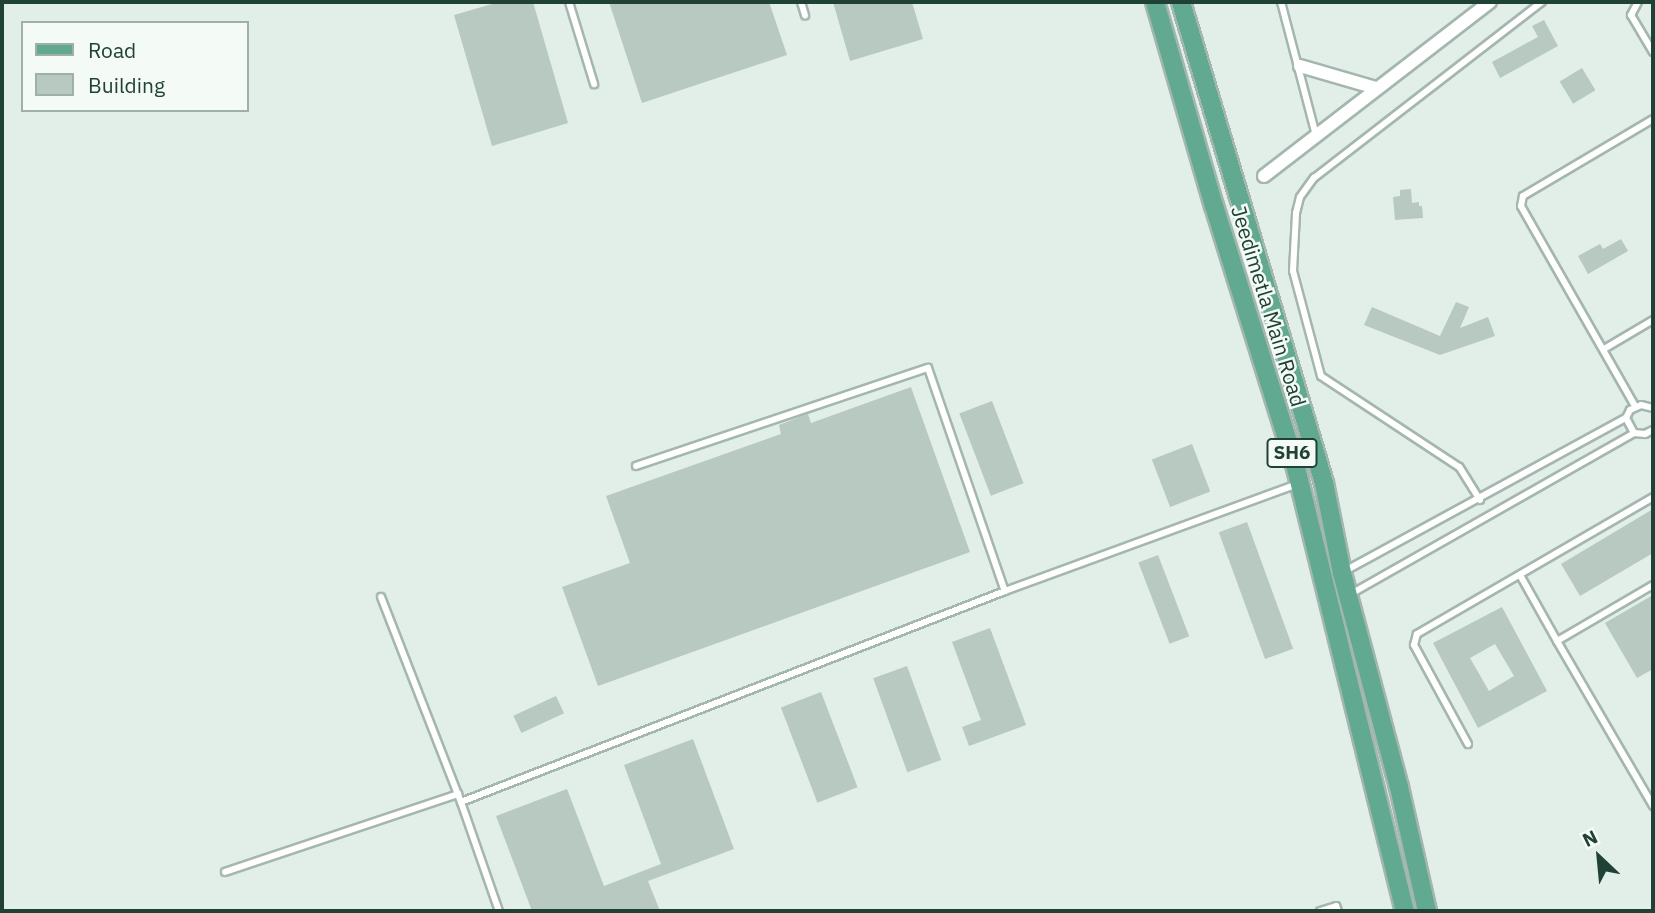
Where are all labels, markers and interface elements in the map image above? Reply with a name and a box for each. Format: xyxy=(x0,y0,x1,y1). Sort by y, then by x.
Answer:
legend xyxy=(21,21,248,112)
text: Road xyxy=(88,36,136,64)
text: Building xyxy=(88,71,165,99)
street label: Jeedimetla Main Road xyxy=(1226,202,1312,410)
road number: SH6 xyxy=(1266,437,1318,468)
north arrow xyxy=(1564,822,1634,892)
text: N xyxy=(1578,824,1601,852)

